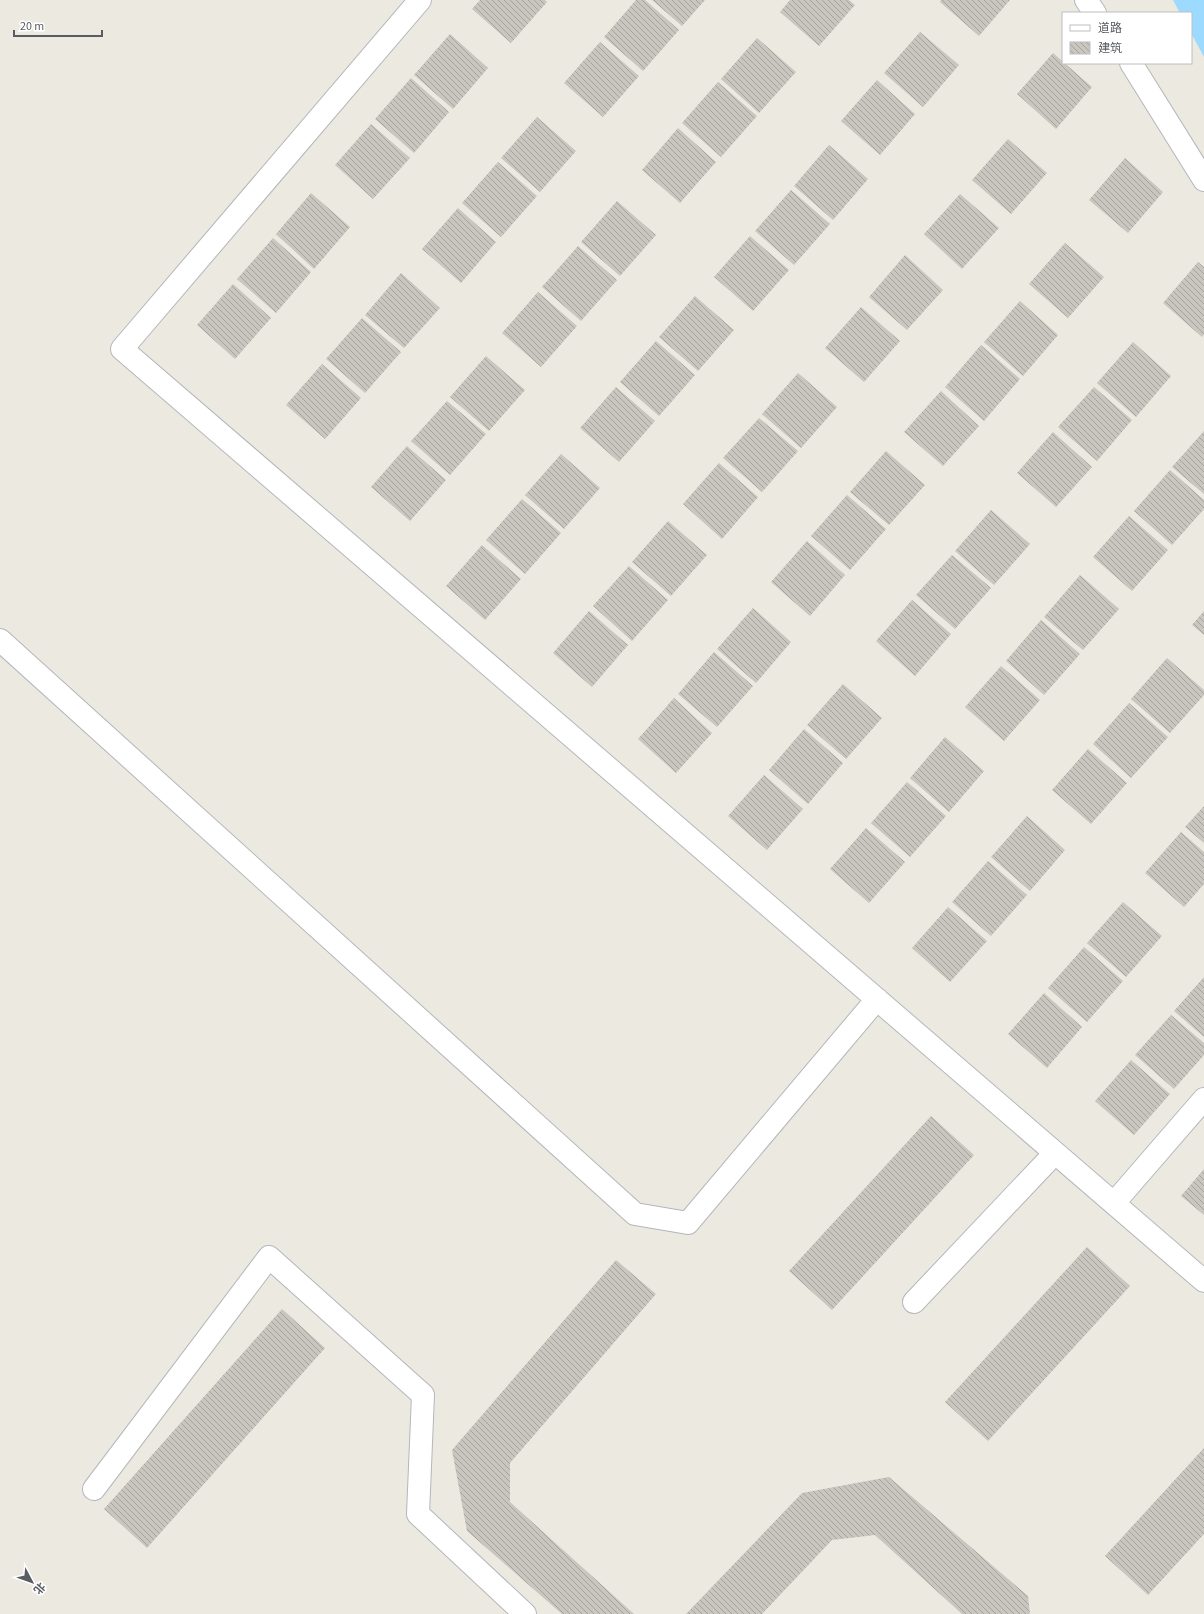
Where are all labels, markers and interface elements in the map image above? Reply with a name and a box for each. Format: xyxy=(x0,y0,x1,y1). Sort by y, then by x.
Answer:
scale bar xyxy=(14,12,102,38)
legend xyxy=(1062,12,1192,64)
text: 20 m xyxy=(20,18,44,35)
text: 道路 xyxy=(1098,20,1122,37)
text: 建筑 xyxy=(1098,40,1122,57)
north arrow xyxy=(12,1562,52,1602)
text: 北 xyxy=(30,1579,48,1597)

